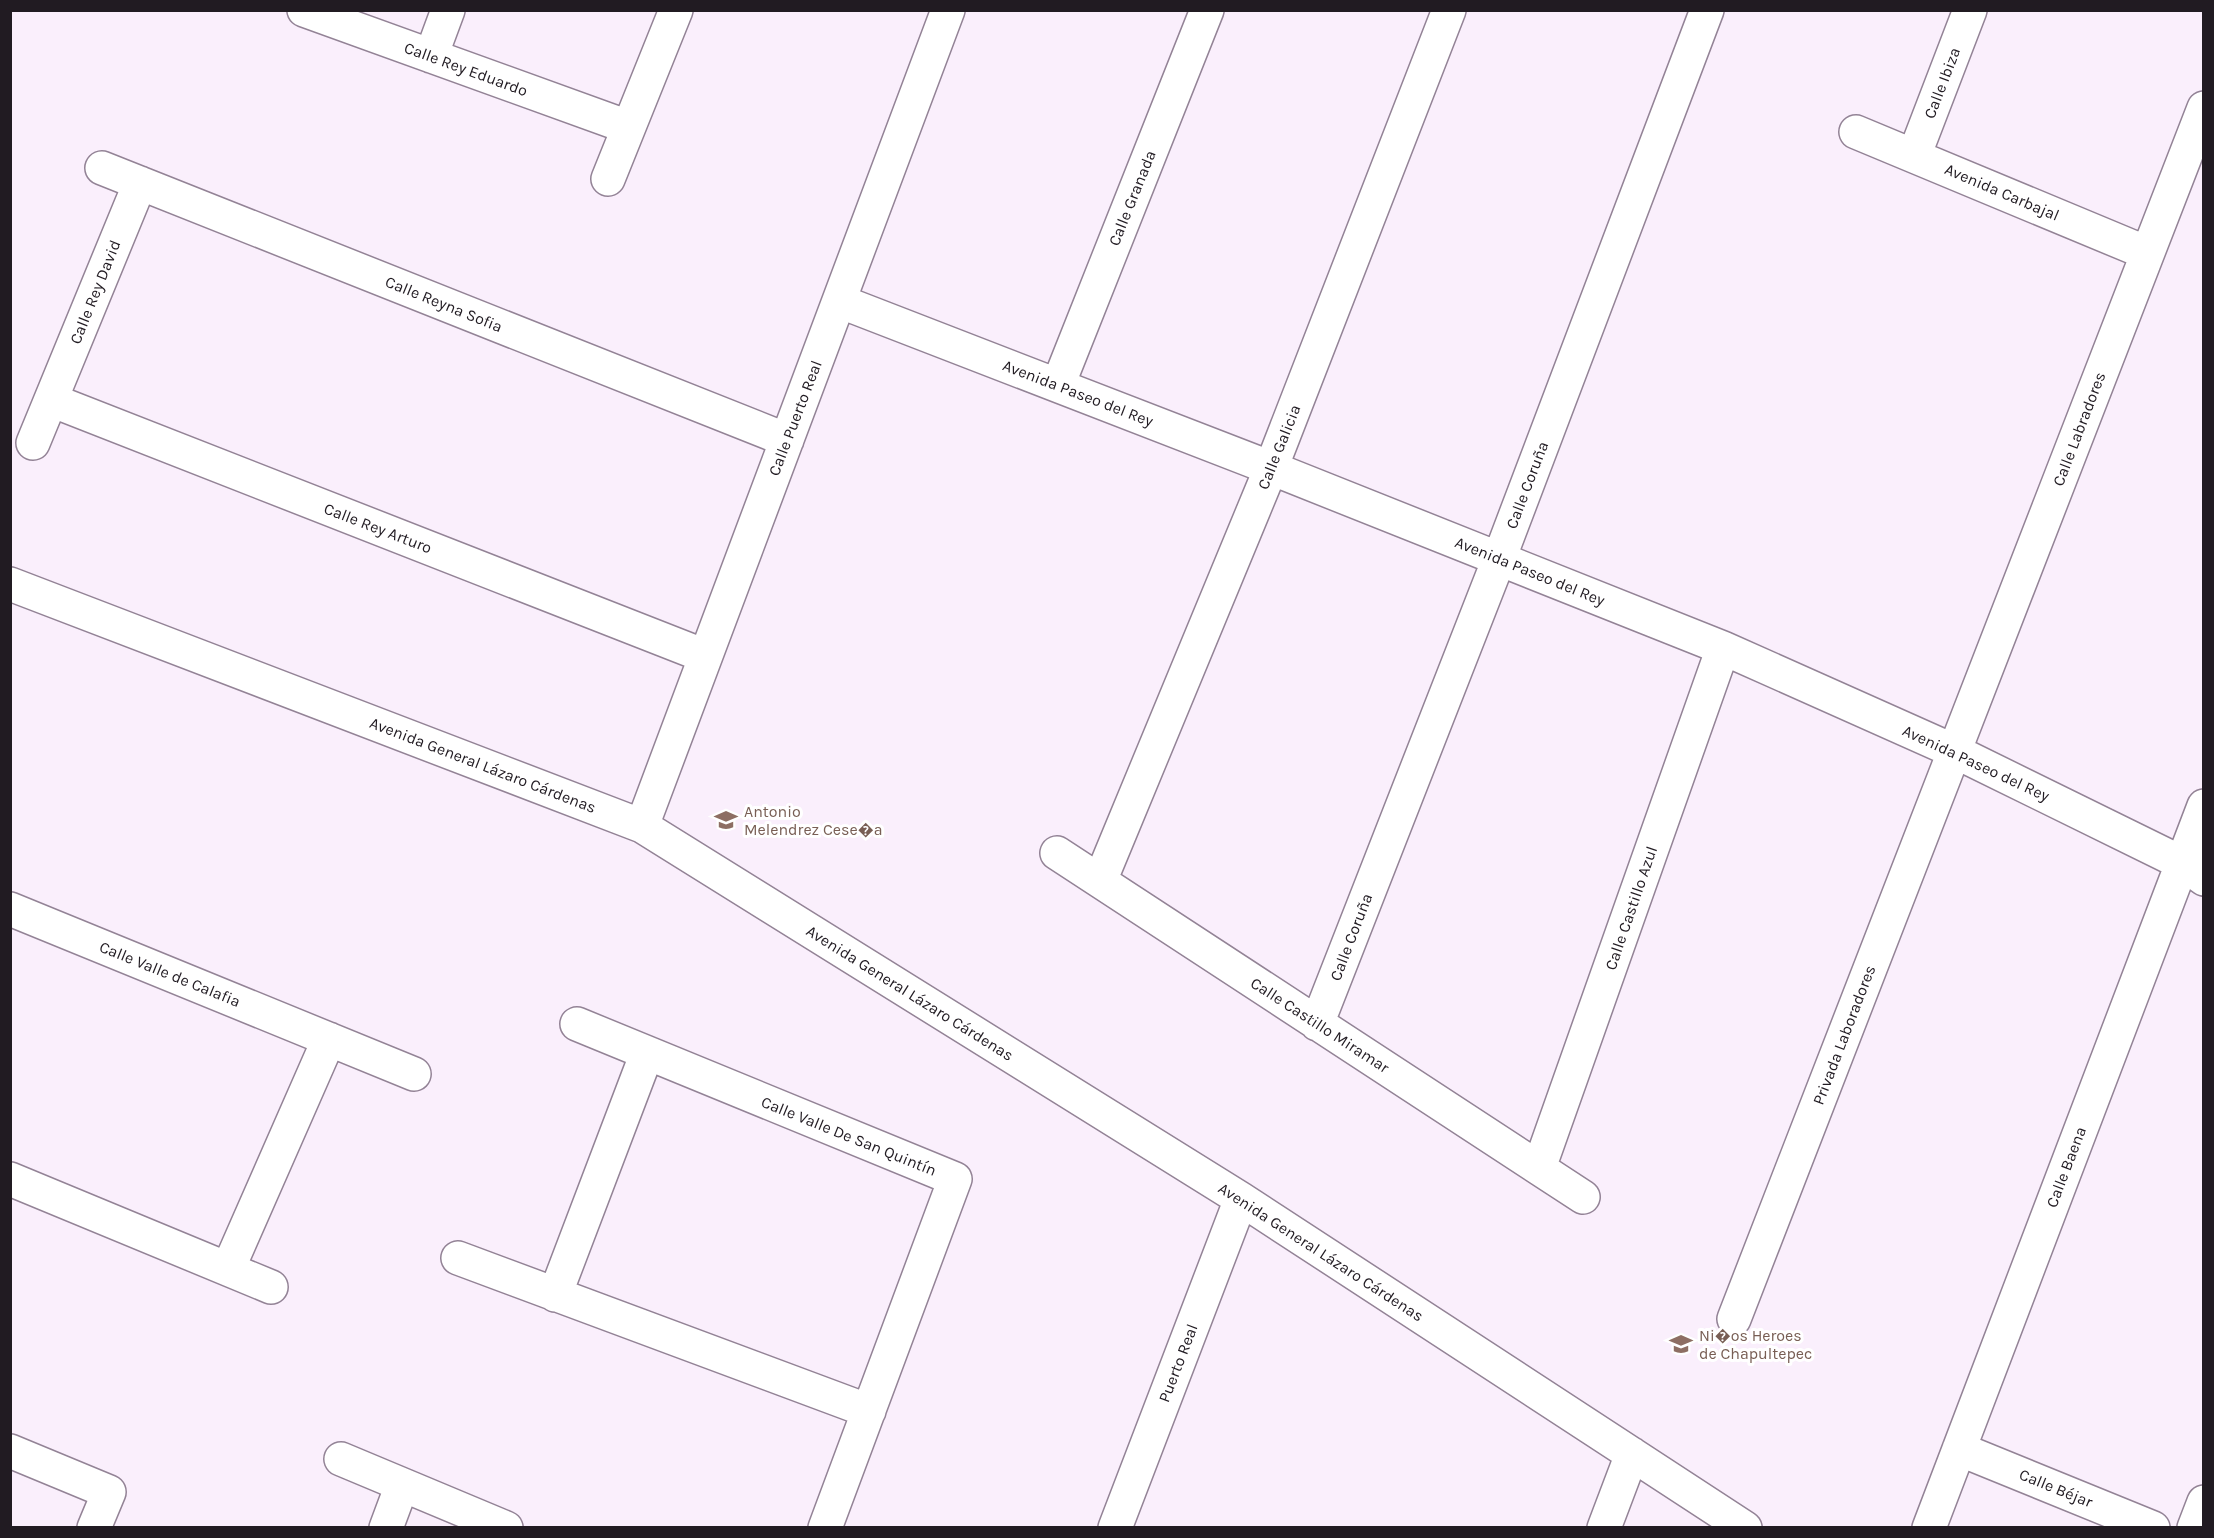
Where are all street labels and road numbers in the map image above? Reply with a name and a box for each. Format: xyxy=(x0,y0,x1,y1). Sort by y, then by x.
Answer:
street label: Calle Rey Eduardo xyxy=(402,38,530,100)
street label: Calle Ibiza xyxy=(1920,45,1964,121)
street label: Calle Granada xyxy=(1104,148,1160,248)
street label: Avenida Carbajal xyxy=(1942,159,2062,225)
street label: Calle Rey David xyxy=(65,237,125,347)
street label: Calle Reyna Sofia xyxy=(383,272,505,336)
street label: Avenida Paseo del Rey xyxy=(1000,355,1157,431)
street label: Calle Puerto Real xyxy=(764,358,826,478)
street label: Calle Labradores xyxy=(2049,369,2109,489)
street label: Calle Galicia xyxy=(1253,402,1305,492)
street label: Calle Coruña xyxy=(1502,439,1552,531)
street label: Calle Rey Arturo xyxy=(321,499,435,557)
street label: Avenida Paseo del Rey xyxy=(1452,532,1608,610)
street label: Avenida General Lázaro Cárdenas xyxy=(367,713,599,817)
street label: Avenida Paseo del Rey xyxy=(1900,721,2053,806)
street label: Calle Castillo Azul xyxy=(1601,844,1661,972)
street label: Calle Coruña xyxy=(1326,891,1376,983)
street label: Avenida General Lázaro Cárdenas xyxy=(803,921,1017,1065)
street label: Calle Valle de Calafia xyxy=(97,937,243,1011)
street label: Privada Laboradores xyxy=(1809,962,1879,1108)
street label: Calle Castillo Miramar xyxy=(1247,973,1393,1077)
street label: Calle Valle De San Quintín xyxy=(759,1092,939,1180)
street label: Calle Baena xyxy=(2042,1124,2090,1210)
street label: Avenida General Lázaro Cárdenas xyxy=(1215,1178,1427,1326)
street label: Puerto Real xyxy=(1154,1321,1202,1405)
street label: Calle Béjar xyxy=(2017,1465,2096,1511)

